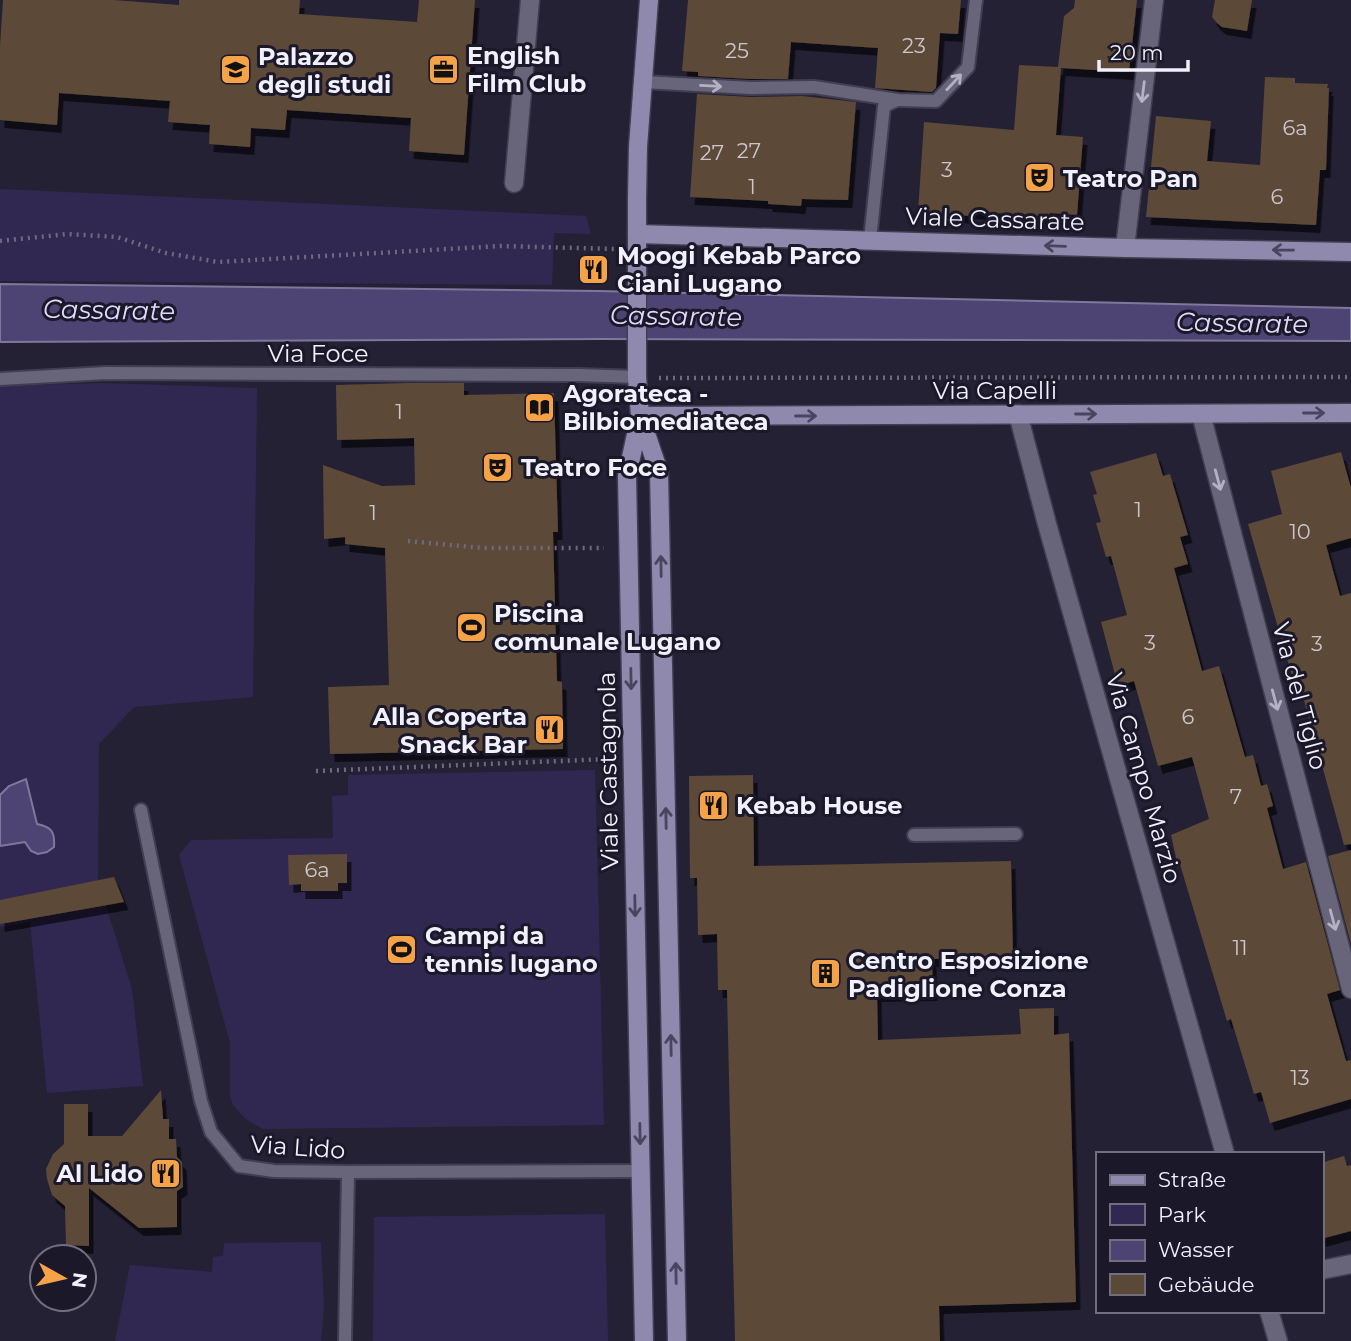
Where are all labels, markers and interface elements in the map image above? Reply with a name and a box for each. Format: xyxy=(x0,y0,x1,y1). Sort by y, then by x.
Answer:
scale bar xyxy=(1099,28,1188,72)
house number: 23 xyxy=(902,33,926,58)
house number: 25 xyxy=(725,38,749,63)
text: 20 m xyxy=(1110,40,1164,65)
place label: English Film Club xyxy=(467,41,586,98)
place label: Palazzo degli studi xyxy=(258,42,391,99)
office icon: English Film Club xyxy=(427,52,461,86)
school or university icon: Palazzo degli studi xyxy=(218,53,252,87)
one-way arrow xyxy=(946,74,963,91)
one-way arrow xyxy=(700,80,722,93)
one-way arrow xyxy=(1137,80,1150,103)
house number: 6a xyxy=(1282,115,1308,140)
house number: 27 xyxy=(737,138,761,163)
house number: 27 xyxy=(700,140,724,165)
house number: 3 xyxy=(941,157,953,182)
theatre icon: Teatro Pan xyxy=(1023,161,1057,195)
place label: Teatro Pan xyxy=(1063,164,1198,193)
house number: 1 xyxy=(748,174,756,199)
house number: 6 xyxy=(1271,184,1284,209)
street label: Viale Cassarate xyxy=(905,201,1085,237)
one-way arrow xyxy=(1044,239,1067,252)
place label: Moogi Kebab Parco Ciani Lugano xyxy=(617,241,861,298)
one-way arrow xyxy=(1272,244,1295,257)
restaurant icon: Moogi Kebab Parco Ciani Lugano xyxy=(577,252,611,286)
water label: Cassarate xyxy=(43,293,175,327)
water label: Cassarate xyxy=(610,299,742,333)
water label: Cassarate xyxy=(1176,306,1308,340)
street label: Via Foce xyxy=(268,339,368,368)
street label: Via Capelli xyxy=(933,376,1057,405)
place label: Agorateca - Bilbiomediateca xyxy=(562,379,769,436)
library icon: Agorateca - Bilbiomediateca xyxy=(523,390,557,424)
house number: 1 xyxy=(395,399,403,424)
one-way arrow xyxy=(1302,406,1325,420)
one-way arrow xyxy=(1074,407,1097,421)
one-way arrow xyxy=(794,409,817,423)
theatre icon: Teatro Foce xyxy=(481,450,515,484)
place label: Teatro Foce xyxy=(521,453,667,482)
one-way arrow xyxy=(1212,468,1225,491)
house number: 1 xyxy=(1134,497,1142,522)
house number: 1 xyxy=(369,500,377,525)
house number: 10 xyxy=(1289,519,1311,544)
one-way arrow xyxy=(654,555,668,578)
place label: Piscina comunale Lugano xyxy=(494,599,721,656)
sports icon: Piscina comunale Lugano xyxy=(454,610,488,644)
street label: Via del Tiglio xyxy=(1266,619,1334,773)
house number: 3 xyxy=(1144,630,1156,655)
house number: 3 xyxy=(1311,631,1323,656)
one-way arrow xyxy=(624,667,637,690)
street label: Via Campo Marzio xyxy=(1100,669,1188,887)
street label: Viale Castagnola xyxy=(592,671,624,871)
one-way arrow xyxy=(1270,689,1283,711)
place label: Alla Coperta Snack Bar xyxy=(372,702,527,759)
house number: 6 xyxy=(1182,704,1195,729)
restaurant icon: Alla Coperta Snack Bar xyxy=(533,713,567,747)
house number: 7 xyxy=(1230,784,1242,809)
restaurant icon: Kebab House xyxy=(696,788,730,822)
place label: Kebab House xyxy=(736,791,902,820)
one-way arrow xyxy=(659,807,673,830)
house number: 6a xyxy=(304,857,330,882)
one-way arrow xyxy=(629,894,642,917)
one-way arrow xyxy=(1327,909,1340,931)
place label: Campi da tennis lugano xyxy=(425,921,598,978)
sports icon: Campi da tennis lugano xyxy=(385,932,419,966)
house number: 11 xyxy=(1232,935,1248,960)
place label: Centro Esposizione Padiglione Conza xyxy=(848,946,1089,1003)
building icon: Centro Esposizione Padiglione Conza xyxy=(808,957,842,991)
one-way arrow xyxy=(664,1034,678,1057)
house number: 13 xyxy=(1290,1065,1310,1090)
one-way arrow xyxy=(633,1122,647,1145)
street label: Via Lido xyxy=(250,1129,346,1165)
legend xyxy=(1096,1152,1323,1313)
restaurant icon: Al Lido xyxy=(149,1156,183,1190)
place label: Al Lido xyxy=(56,1159,143,1188)
text: Straße xyxy=(1158,1167,1226,1192)
text: Park xyxy=(1158,1202,1206,1227)
text: Wasser xyxy=(1158,1237,1234,1262)
north arrow xyxy=(28,1243,98,1313)
one-way arrow xyxy=(669,1262,682,1285)
text: N xyxy=(67,1271,92,1290)
text: Gebäude xyxy=(1158,1272,1255,1297)

